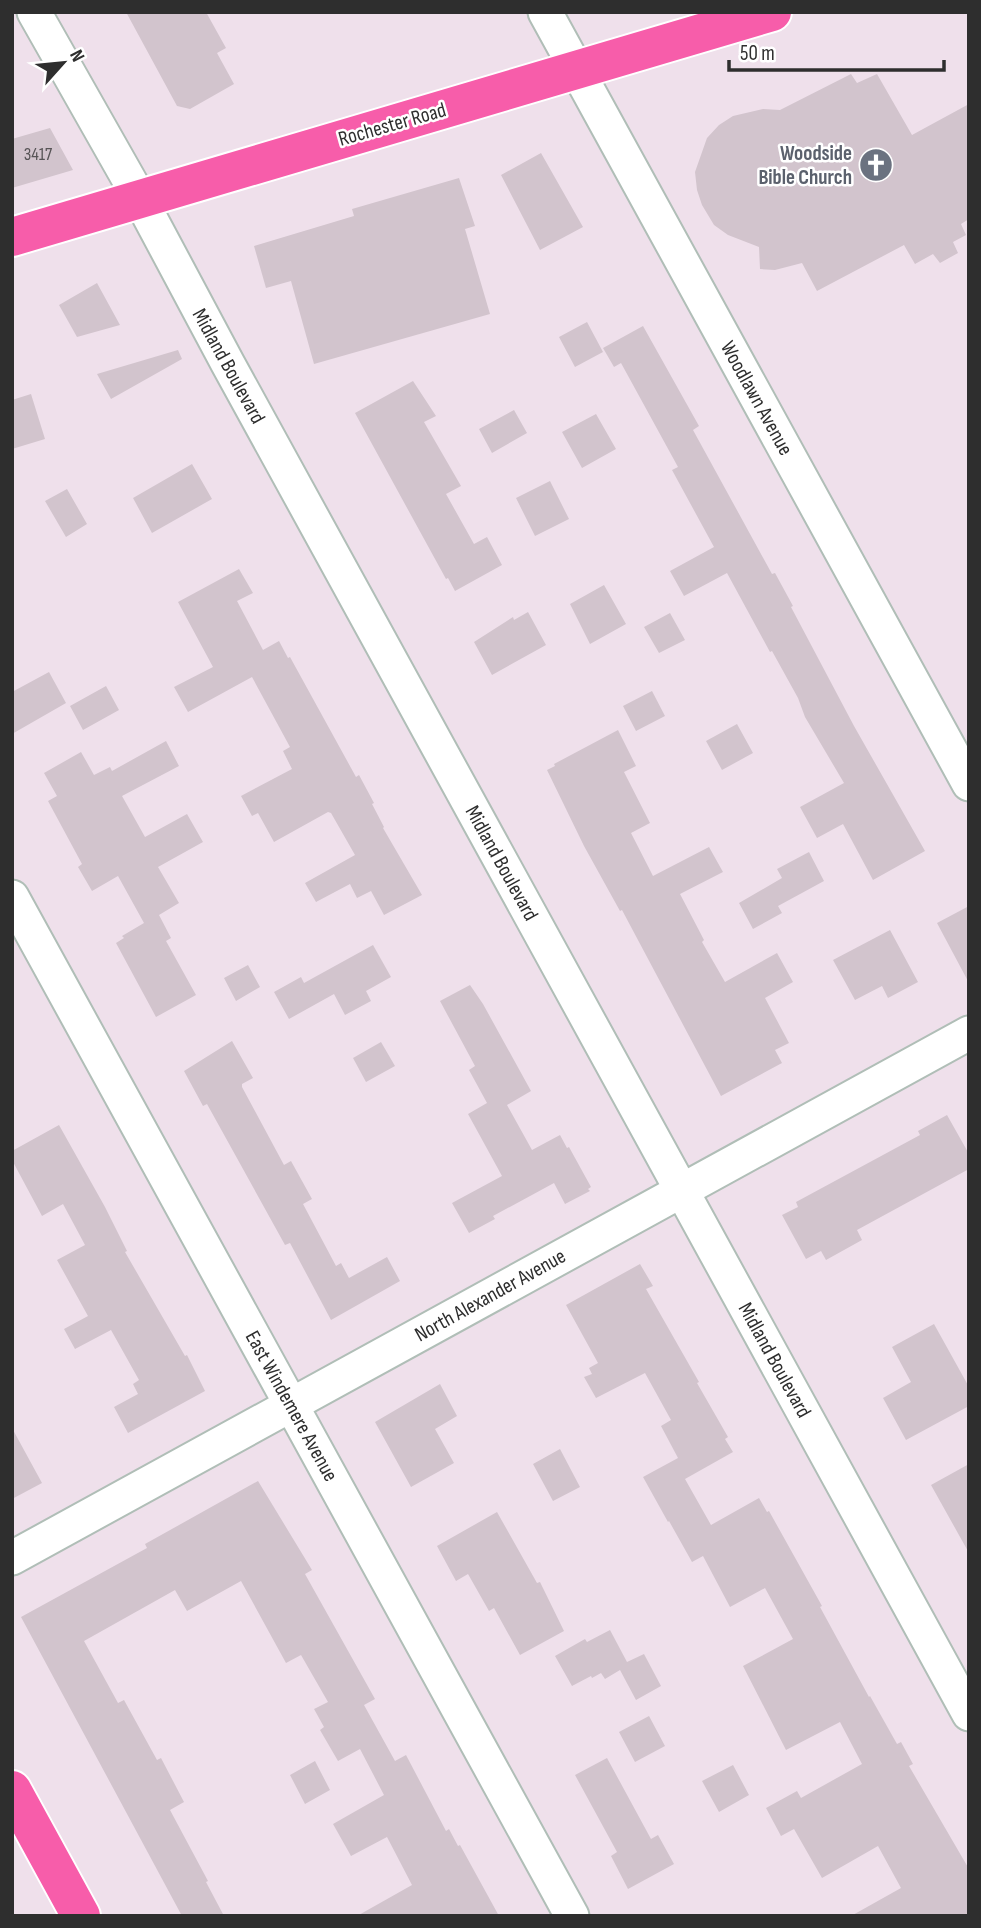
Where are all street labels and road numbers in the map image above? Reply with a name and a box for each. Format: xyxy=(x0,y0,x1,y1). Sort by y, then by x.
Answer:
street label: Rochester Road xyxy=(336,97,449,152)
street label: Midland Boulevard xyxy=(187,304,270,428)
street label: Woodlawn Avenue xyxy=(715,337,798,460)
street label: Midland Boulevard xyxy=(460,801,543,925)
street label: North Alexander Avenue xyxy=(410,1244,570,1347)
street label: Midland Boulevard xyxy=(733,1298,816,1422)
street label: East Windemere Avenue xyxy=(240,1327,343,1486)

